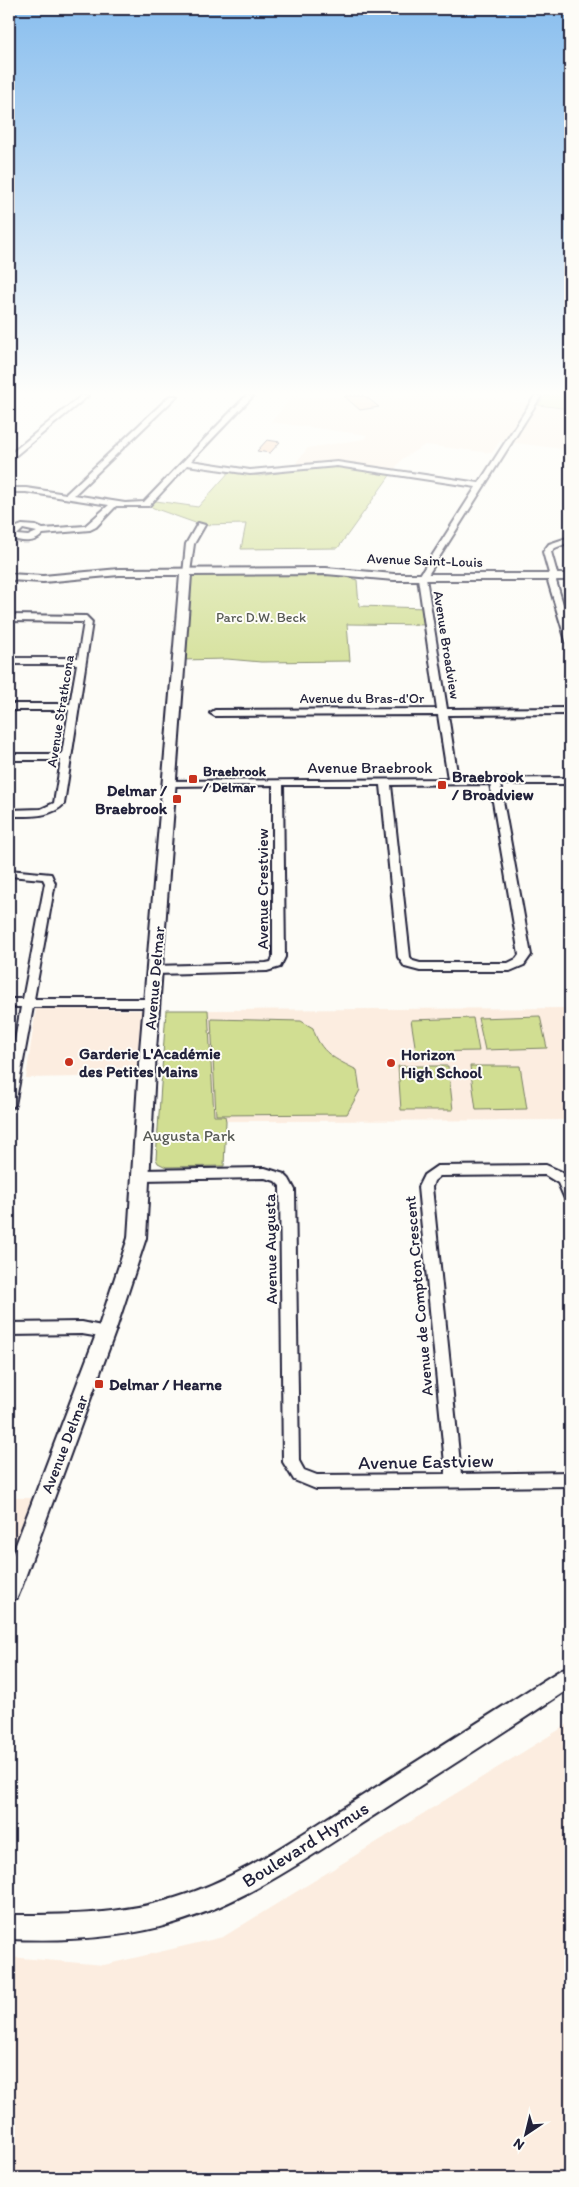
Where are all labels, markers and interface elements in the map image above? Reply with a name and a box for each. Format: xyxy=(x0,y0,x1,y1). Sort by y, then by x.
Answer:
street label: Avenue Saint-Louis xyxy=(367,550,483,571)
street label: Avenue Broadview xyxy=(430,590,464,701)
park label: Parc D.W. Beck xyxy=(216,609,306,626)
street label: Avenue Strathcona xyxy=(43,653,78,769)
street label: Avenue du Bras-d'Or xyxy=(300,690,425,707)
street label: Avenue Braebrook xyxy=(307,758,433,777)
place label: Braebrook / Delmar xyxy=(202,763,267,796)
place label: Braebrook / Broadview xyxy=(451,767,534,804)
marker: Braebrook / Delmar xyxy=(187,773,199,785)
marker: Braebrook / Broadview xyxy=(436,779,448,791)
place label: Delmar / Braebrook xyxy=(95,781,168,818)
marker: Delmar / Braebrook xyxy=(171,793,183,805)
street label: Avenue Crestview xyxy=(253,828,272,950)
street label: Avenue Delmar xyxy=(141,926,168,1031)
place label: Garderie L'Académie des Petites Mains xyxy=(79,1044,221,1081)
place label: Horizon High School xyxy=(401,1045,483,1083)
marker: Garderie L'Académie des Petites Mains xyxy=(63,1056,75,1068)
marker: Horizon High School xyxy=(385,1057,397,1069)
park label: Augusta Park xyxy=(143,1126,235,1145)
street label: Avenue Augusta xyxy=(260,1193,281,1305)
street label: Avenue de Compton Crescent xyxy=(400,1195,437,1397)
place label: Delmar / Hearne xyxy=(109,1375,222,1394)
marker: Delmar / Hearne xyxy=(93,1378,105,1390)
street label: Avenue Delmar xyxy=(37,1392,92,1496)
street label: Avenue Eastview xyxy=(358,1449,494,1474)
street label: Boulevard Hymus xyxy=(238,1796,373,1893)
north arrow xyxy=(502,2110,552,2160)
text: N xyxy=(510,2135,528,2154)

